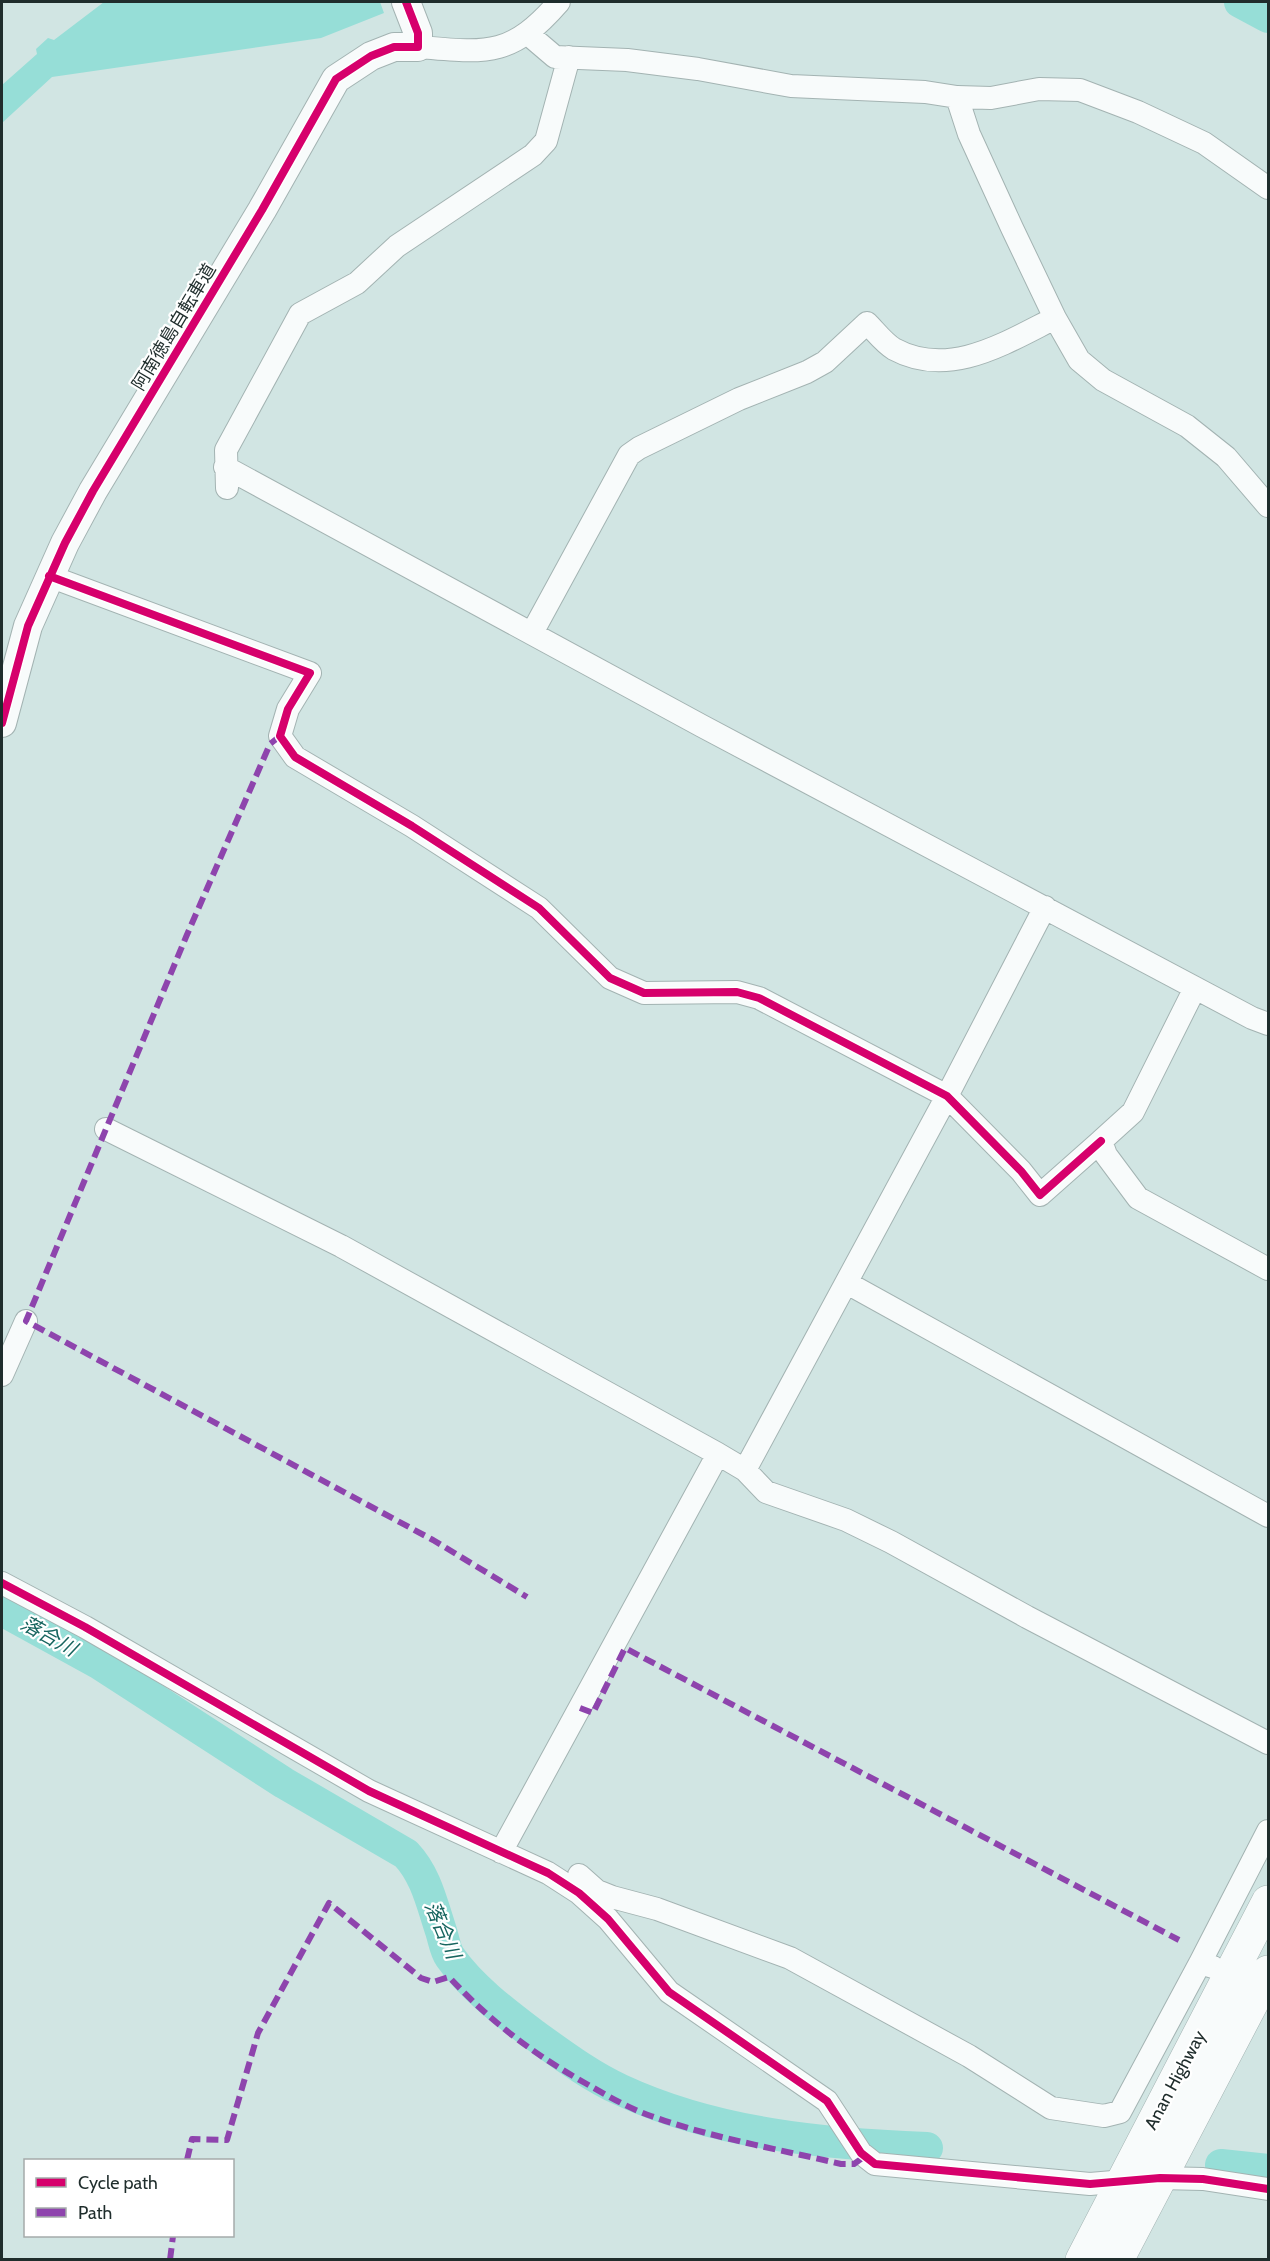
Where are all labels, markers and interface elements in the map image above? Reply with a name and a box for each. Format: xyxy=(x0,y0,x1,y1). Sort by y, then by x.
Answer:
street label: 阿南徳島自転車道 xyxy=(127,260,221,394)
water label: 落合川 xyxy=(17,1611,83,1662)
water label: 落合川 xyxy=(420,1898,467,1964)
street label: Anan Highway xyxy=(1140,2027,1210,2133)
legend xyxy=(24,2159,234,2237)
text: Cycle path xyxy=(78,2172,158,2194)
text: Path xyxy=(78,2202,112,2224)

